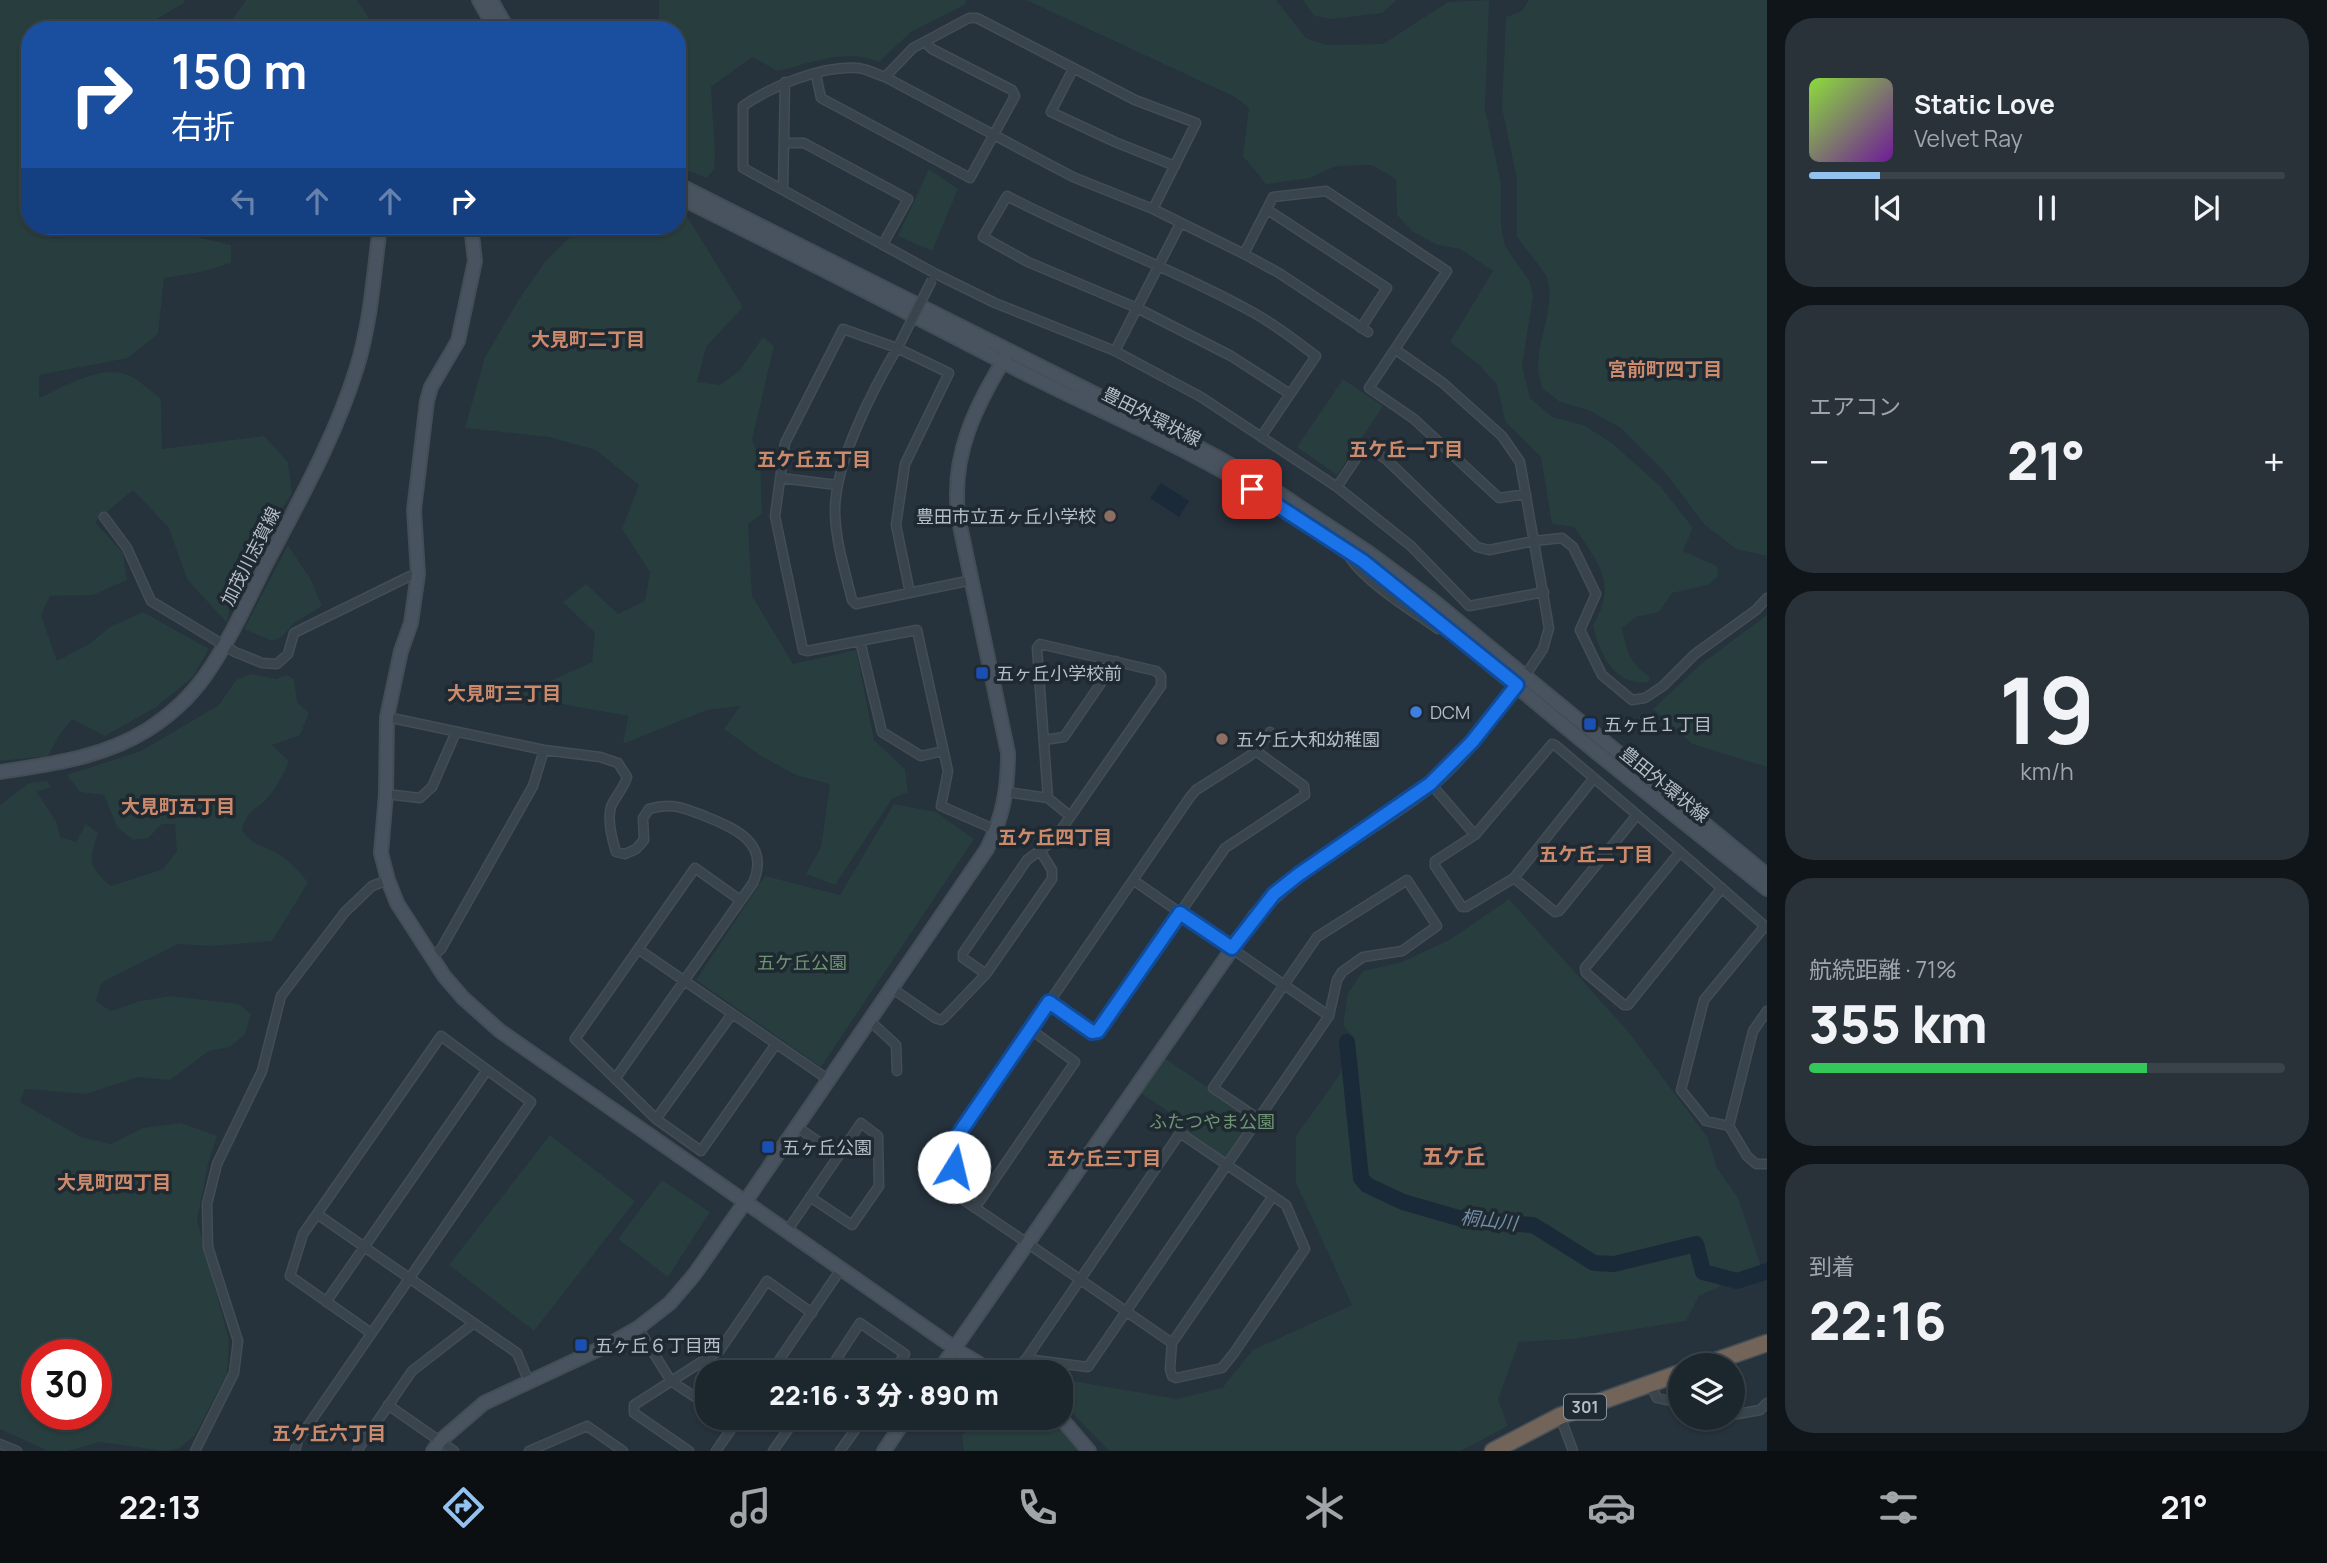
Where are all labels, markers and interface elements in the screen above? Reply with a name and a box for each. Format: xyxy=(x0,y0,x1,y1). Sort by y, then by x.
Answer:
text: 150 m xyxy=(171,37,307,104)
icon: right xyxy=(56,49,147,140)
text: Static Love xyxy=(1914,86,2055,122)
text: 右折 xyxy=(171,104,235,148)
text: Velvet Ray xyxy=(1914,122,2023,154)
icon: left xyxy=(225,182,263,220)
icon: ahead xyxy=(298,182,336,220)
icon: ahead xyxy=(371,182,409,220)
icon: right xyxy=(444,182,482,220)
icon: previous xyxy=(1869,189,1907,227)
icon: pause xyxy=(2028,189,2066,227)
icon: next xyxy=(2187,189,2225,227)
district label: 大見町二丁目 xyxy=(531,326,645,352)
district label: 宮前町四丁目 xyxy=(1608,356,1722,382)
street label: 豊田外環状線 xyxy=(1098,381,1206,451)
text: エアコン xyxy=(1809,390,1901,422)
text: 21° xyxy=(2007,425,2086,496)
text: − xyxy=(1809,435,1830,487)
text: + xyxy=(2263,435,2285,487)
district label: 五ケ丘一丁目 xyxy=(1349,436,1463,462)
district label: 五ケ丘五丁目 xyxy=(757,446,871,472)
pin xyxy=(1222,459,1282,519)
icon: arrive xyxy=(1233,470,1271,508)
street label: 加茂川志賀線 xyxy=(215,502,285,610)
place label: 豊田市立五ヶ丘小学校 xyxy=(916,504,1096,528)
marker: 豊田市立五ヶ丘小学校 xyxy=(1102,508,1118,524)
text: 19 xyxy=(1999,647,2095,771)
place label: 五ヶ丘小学校前 xyxy=(996,661,1122,685)
marker: 五ヶ丘小学校前 xyxy=(974,665,990,681)
district label: 大見町三丁目 xyxy=(447,680,561,706)
place label: DCM xyxy=(1430,700,1470,724)
marker: DCM xyxy=(1408,704,1424,720)
place label: 五ヶ丘１丁目 xyxy=(1604,712,1712,736)
marker: 五ヶ丘１丁目 xyxy=(1582,716,1598,732)
place label: 五ケ丘大和幼稚園 xyxy=(1236,727,1380,751)
marker: 五ケ丘大和幼稚園 xyxy=(1214,731,1230,747)
street label: 豊田外環状線 xyxy=(1615,741,1715,827)
text: km/h xyxy=(2020,755,2074,787)
district label: 大見町五丁目 xyxy=(121,793,235,819)
district label: 五ケ丘四丁目 xyxy=(998,824,1112,850)
district label: 五ケ丘二丁目 xyxy=(1539,841,1653,867)
park label: 五ケ丘公園 xyxy=(757,950,847,974)
text: 航続距離 · 71% xyxy=(1809,953,1957,985)
text: 355 km xyxy=(1809,988,1988,1059)
park label: ふたつやま公園 xyxy=(1149,1109,1275,1133)
position arrow xyxy=(917,1130,991,1204)
place label: 五ヶ丘公園 xyxy=(782,1135,872,1159)
marker: 五ヶ丘公園 xyxy=(760,1139,776,1155)
district label: 五ケ丘 xyxy=(1423,1142,1486,1170)
district label: 五ケ丘三丁目 xyxy=(1047,1145,1161,1171)
district label: 大見町四丁目 xyxy=(57,1169,171,1195)
water label: 桐山川 xyxy=(1459,1204,1521,1237)
text: 到着 xyxy=(1809,1250,1855,1282)
text: 22:16 xyxy=(1809,1285,1946,1356)
place label: 五ヶ丘６丁目西 xyxy=(595,1333,721,1357)
marker: 五ヶ丘６丁目西 xyxy=(573,1337,589,1353)
speed limit sign: 30 xyxy=(21,1339,112,1430)
map controls xyxy=(1668,1353,1745,1430)
button: layers xyxy=(1668,1353,1745,1430)
text: 22:16 · 3 分 · 890 m xyxy=(769,1377,999,1413)
road number: 301 xyxy=(1564,1394,1606,1420)
district label: 五ケ丘六丁目 xyxy=(272,1420,386,1446)
icon: directions xyxy=(439,1483,488,1532)
icon: music xyxy=(726,1483,775,1532)
icon: phone xyxy=(1013,1483,1062,1532)
icon: climate xyxy=(1300,1483,1349,1532)
icon: car xyxy=(1587,1483,1636,1532)
icon: filters xyxy=(1874,1483,1923,1532)
text: 22:13 xyxy=(119,1485,201,1529)
text: 21° xyxy=(2160,1485,2208,1529)

